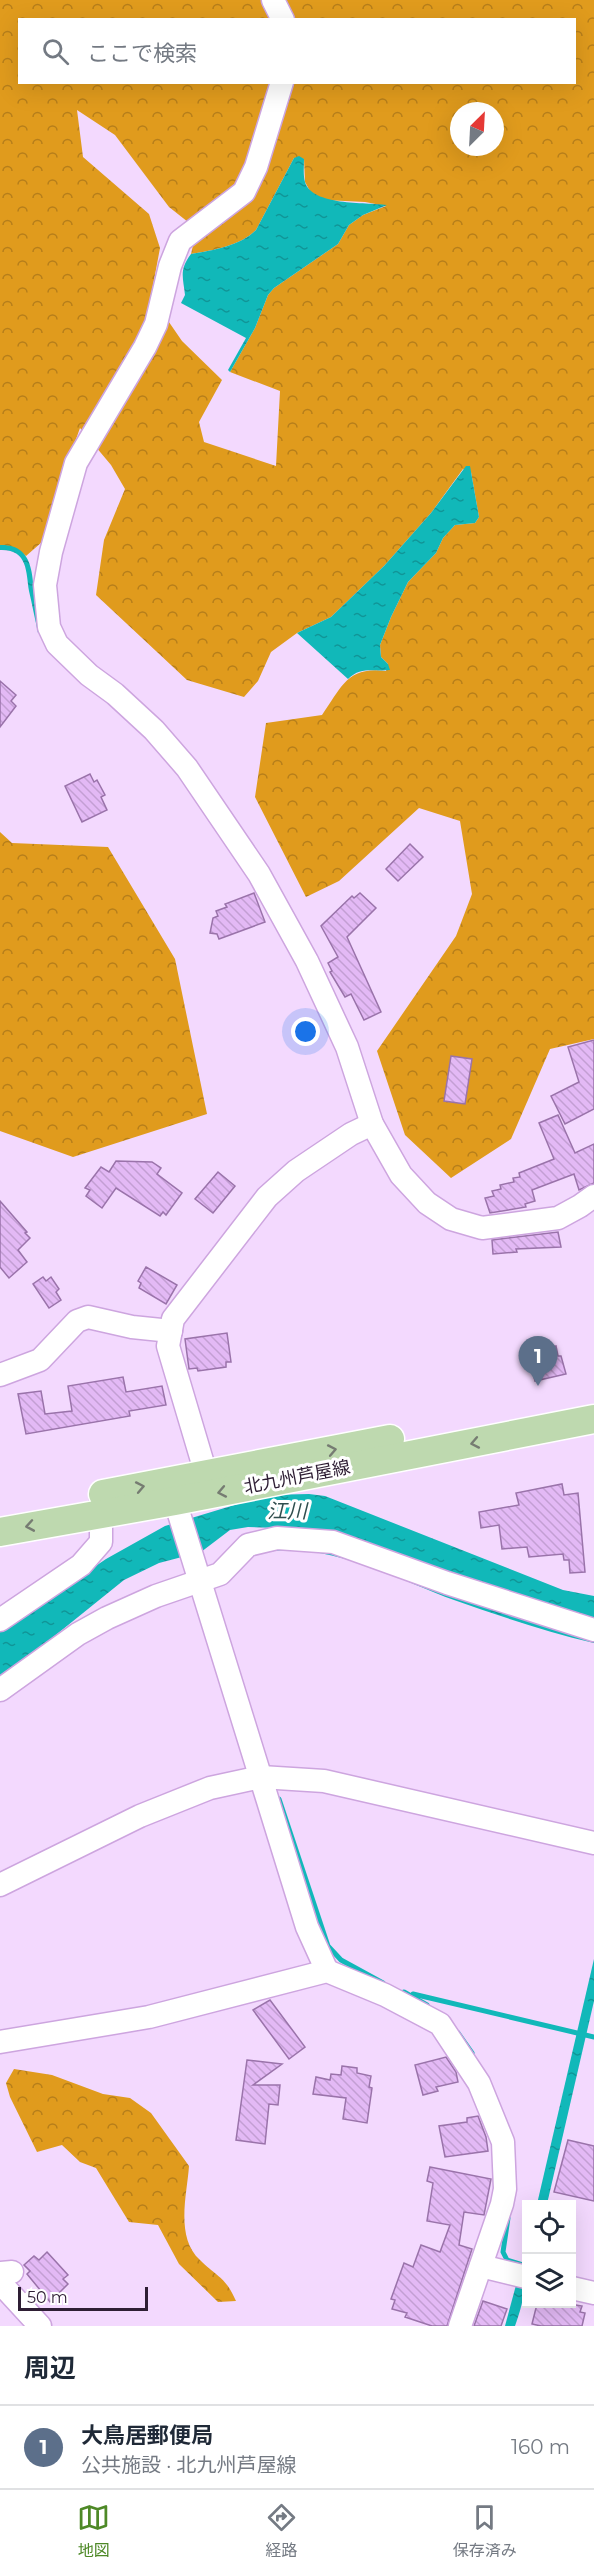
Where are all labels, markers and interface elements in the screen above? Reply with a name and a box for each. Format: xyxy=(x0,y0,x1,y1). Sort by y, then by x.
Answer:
search box xyxy=(18,18,576,84)
icon: search xyxy=(39,35,72,68)
text: ここで検索 xyxy=(87,40,197,67)
north arrow xyxy=(450,102,504,156)
your location xyxy=(291,1017,320,1046)
pin: 1 xyxy=(518,1336,558,1386)
one-way arrow xyxy=(470,1436,480,1449)
one-way arrow xyxy=(326,1444,336,1457)
street label: 北九州芦屋線 xyxy=(242,1456,352,1498)
one-way arrow xyxy=(135,1481,145,1494)
one-way arrow xyxy=(217,1485,227,1498)
water label: 江川 xyxy=(267,1499,309,1523)
one-way arrow xyxy=(25,1520,34,1532)
map controls xyxy=(522,2200,576,2308)
button: locate xyxy=(522,2200,576,2254)
button: layers xyxy=(522,2254,576,2308)
scale bar xyxy=(18,2284,148,2312)
text: 50 m xyxy=(27,2288,68,2307)
text: 周辺 xyxy=(24,2352,76,2384)
text: 大鳥居郵便局 xyxy=(81,2422,213,2449)
text: 1 xyxy=(40,2435,47,2459)
text: 160 m xyxy=(511,2435,570,2459)
text: 公共施設 · 北九州芦屋線 xyxy=(81,2453,297,2477)
tab: 地図 xyxy=(77,2501,110,2561)
tab: 経路 xyxy=(265,2501,298,2561)
tab: 保存済み xyxy=(453,2501,517,2561)

